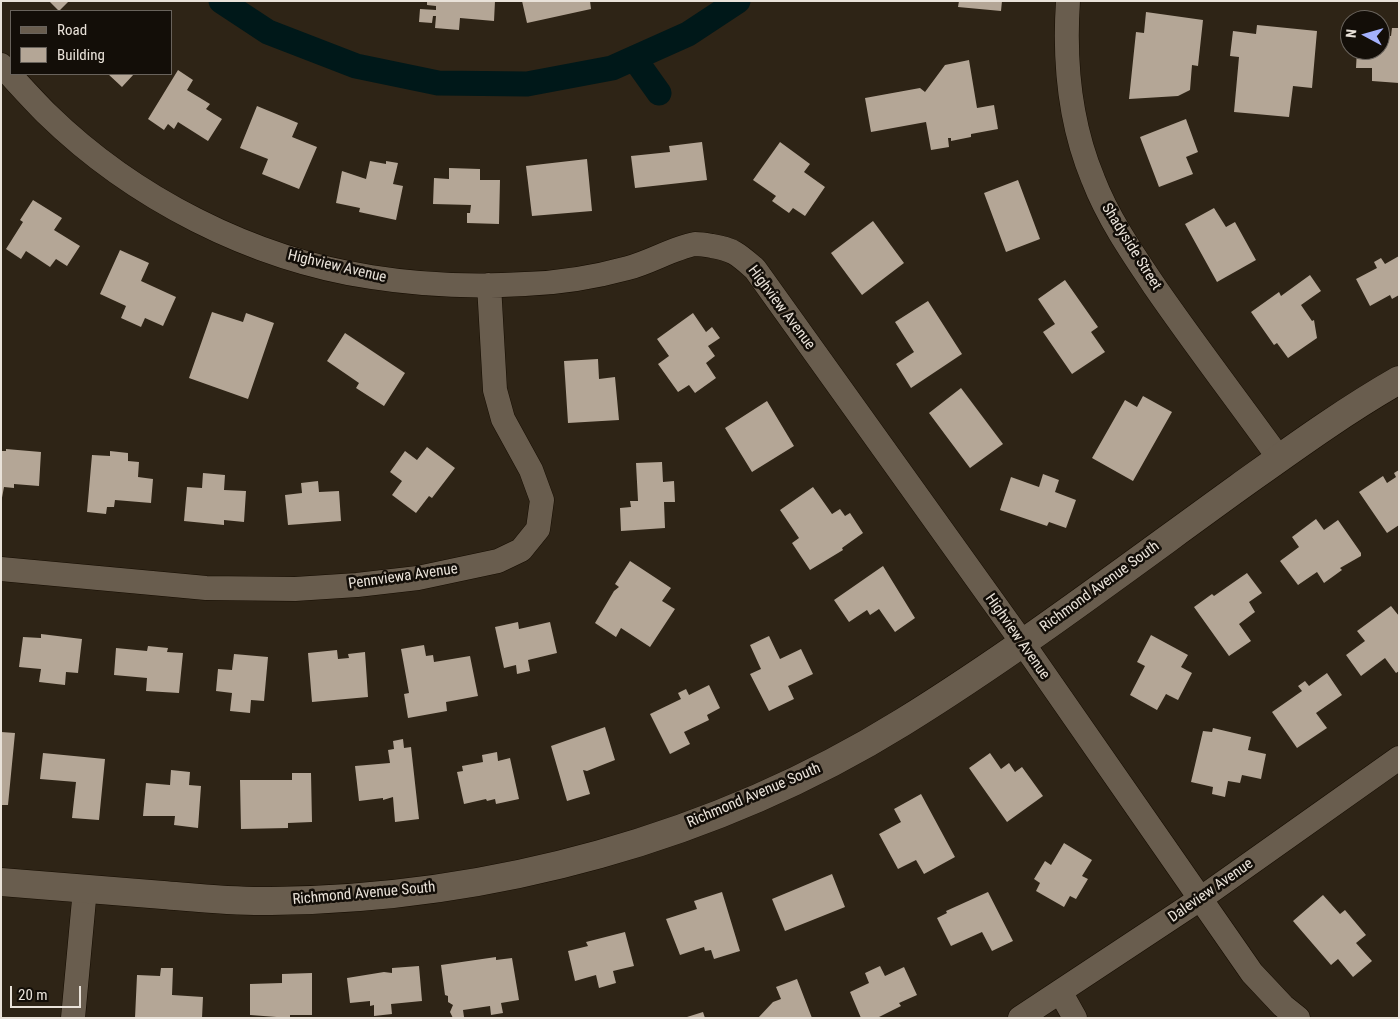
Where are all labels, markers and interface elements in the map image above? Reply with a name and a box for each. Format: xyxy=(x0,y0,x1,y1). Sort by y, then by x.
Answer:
legend xyxy=(10,10,172,75)
north arrow xyxy=(1340,10,1390,60)
text: Road xyxy=(57,21,87,39)
text: N xyxy=(1343,28,1359,39)
text: Building xyxy=(57,46,105,64)
street label: Shadyside Street xyxy=(1097,200,1165,294)
street label: Highview Avenue xyxy=(286,247,388,287)
street label: Highview Avenue xyxy=(744,262,818,354)
street label: Richmond Avenue South xyxy=(1037,538,1163,636)
street label: Pennviewa Avenue xyxy=(347,560,459,594)
street label: Highview Avenue xyxy=(981,591,1053,683)
street label: Richmond Avenue South xyxy=(684,760,824,832)
street label: Daleview Avenue xyxy=(1165,855,1257,927)
street label: Richmond Avenue South xyxy=(292,879,436,909)
scale bar xyxy=(12,976,84,1008)
text: 20 m xyxy=(18,986,48,1004)

